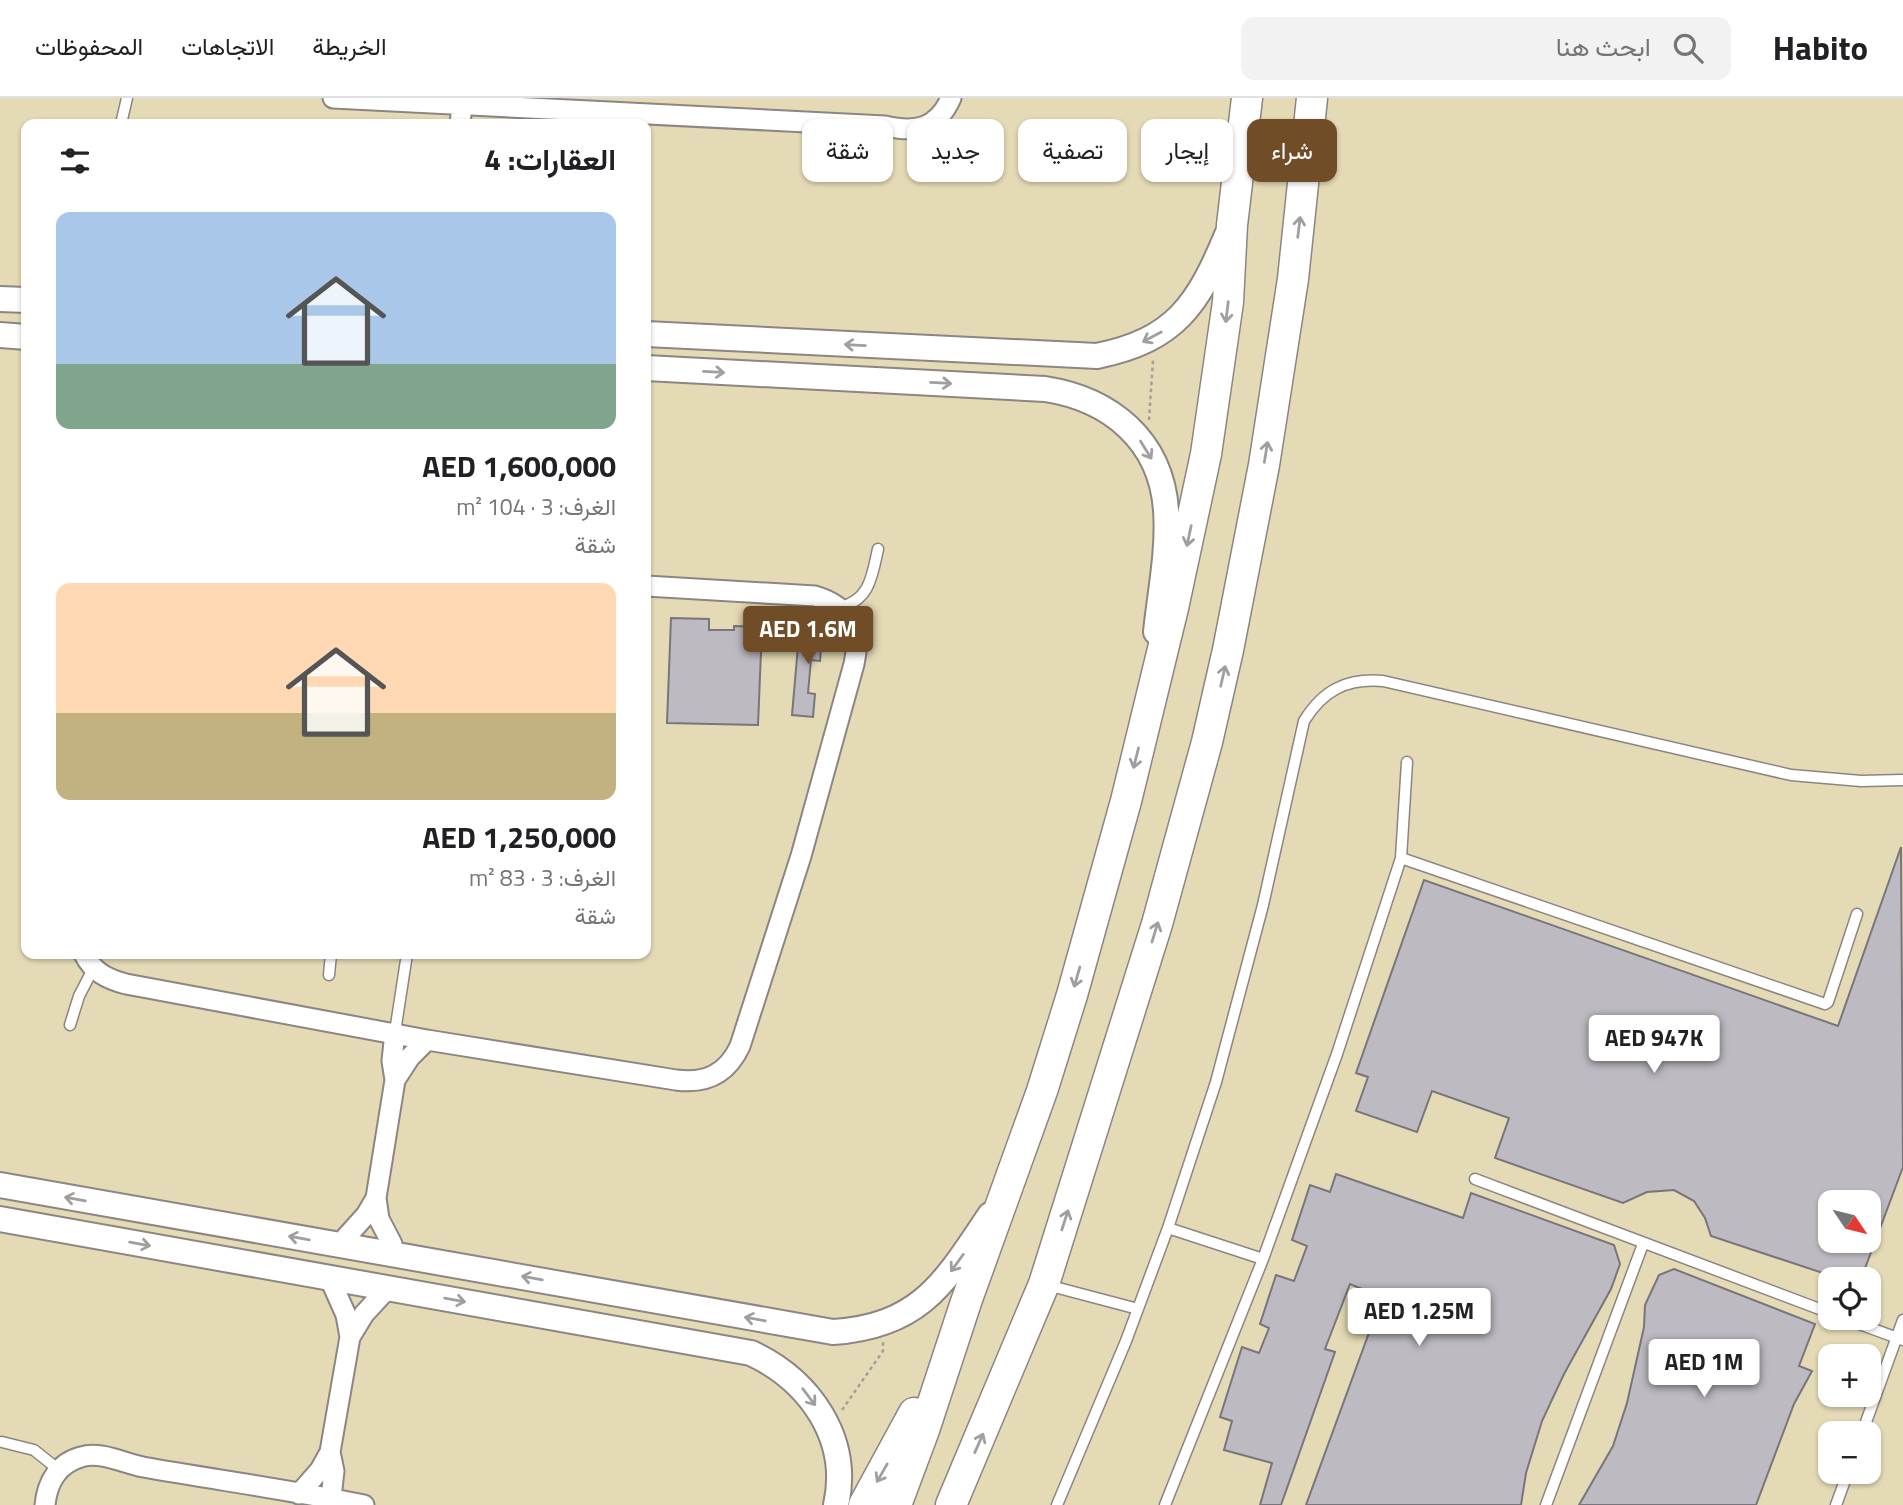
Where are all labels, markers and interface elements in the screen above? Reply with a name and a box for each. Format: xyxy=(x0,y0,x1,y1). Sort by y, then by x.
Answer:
search box xyxy=(1241,17,1731,80)
text: Habito xyxy=(1773,23,1868,73)
text: ابحث هنا xyxy=(1556,27,1651,66)
text: المحفوظات xyxy=(35,28,143,64)
text: الاتجاهات xyxy=(181,28,274,64)
text: الخريطة xyxy=(312,28,387,64)
icon: search xyxy=(1669,29,1707,67)
chip: شقة xyxy=(802,119,893,182)
chip: جديد xyxy=(907,119,1004,182)
chip: تصفية xyxy=(1018,119,1127,182)
chip: إيجار xyxy=(1141,119,1233,182)
chip: شراء xyxy=(1247,119,1337,182)
text: العقارات: 4 xyxy=(484,136,616,182)
icon: filters xyxy=(56,142,94,180)
one-way arrow xyxy=(1292,216,1305,239)
icon: home xyxy=(273,258,399,384)
one-way arrow xyxy=(1220,300,1233,323)
one-way arrow xyxy=(1142,331,1163,344)
one-way arrow xyxy=(844,338,867,351)
one-way arrow xyxy=(702,365,725,378)
one-way arrow xyxy=(929,377,952,390)
one-way arrow xyxy=(1140,440,1154,460)
one-way arrow xyxy=(1260,441,1273,464)
text: AED 1,600,000 xyxy=(422,443,616,489)
text: الغرف: 3 · 104 m² xyxy=(456,489,616,524)
one-way arrow xyxy=(1182,524,1196,547)
text: شقة xyxy=(574,527,616,562)
pin: AED 1.6M xyxy=(736,606,880,666)
text: AED 1.6M xyxy=(759,611,857,646)
icon: home xyxy=(273,629,399,755)
one-way arrow xyxy=(1217,665,1230,687)
one-way arrow xyxy=(1129,746,1142,768)
text: AED 1,250,000 xyxy=(422,814,616,860)
text: الغرف: 3 · 83 m² xyxy=(469,860,616,895)
text: شقة xyxy=(574,898,616,933)
one-way arrow xyxy=(1149,921,1162,943)
one-way arrow xyxy=(1070,966,1083,988)
pin: AED 947K xyxy=(1582,1016,1726,1075)
text: AED 947K xyxy=(1605,1020,1703,1055)
north arrow xyxy=(1818,1190,1881,1253)
map controls xyxy=(1818,1190,1881,1484)
one-way arrow xyxy=(64,1191,87,1205)
one-way arrow xyxy=(1060,1209,1072,1231)
one-way arrow xyxy=(288,1231,311,1245)
one-way arrow xyxy=(128,1238,150,1252)
one-way arrow xyxy=(950,1253,965,1272)
button: locate xyxy=(1818,1267,1881,1330)
one-way arrow xyxy=(521,1271,544,1284)
pin: AED 1.25M xyxy=(1339,1288,1499,1348)
text: AED 1.25M xyxy=(1364,1293,1474,1328)
one-way arrow xyxy=(443,1294,466,1307)
one-way arrow xyxy=(744,1312,767,1325)
pin: AED 1M xyxy=(1647,1340,1761,1399)
text: AED 1M xyxy=(1665,1344,1743,1379)
button: + xyxy=(1818,1344,1881,1407)
one-way arrow xyxy=(802,1387,816,1406)
button: − xyxy=(1818,1421,1881,1484)
one-way arrow xyxy=(973,1433,986,1454)
one-way arrow xyxy=(875,1462,888,1483)

